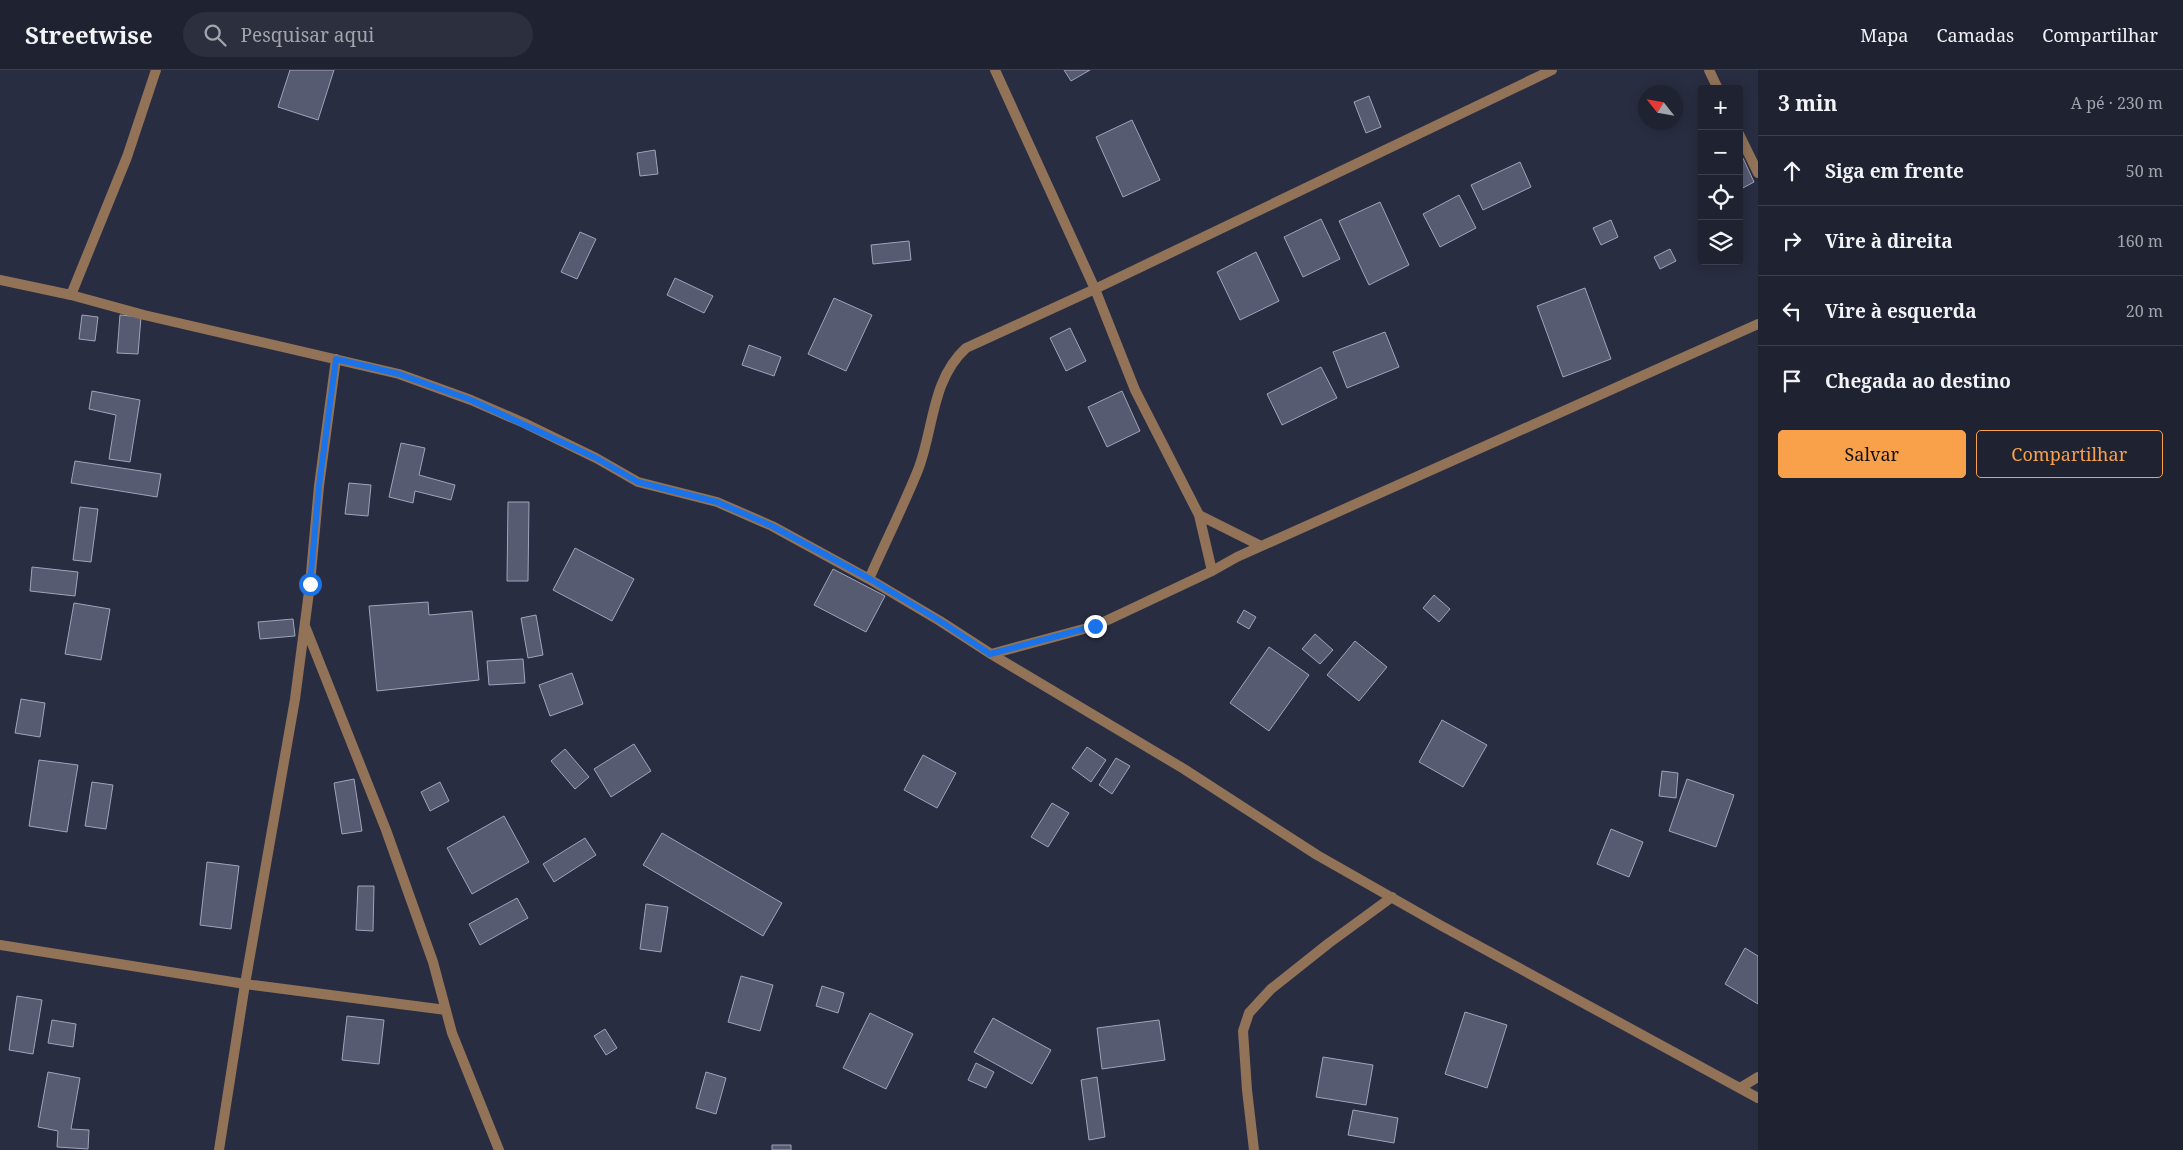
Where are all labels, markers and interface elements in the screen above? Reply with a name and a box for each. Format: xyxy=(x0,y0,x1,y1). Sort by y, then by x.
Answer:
search box xyxy=(183,12,533,57)
text: Streetwise xyxy=(25,18,153,51)
icon: search xyxy=(201,21,229,49)
text: Pesquisar aqui xyxy=(241,22,374,48)
text: Mapa xyxy=(1860,23,1909,47)
text: Camadas xyxy=(1937,23,2014,47)
text: Compartilhar xyxy=(2042,23,2158,47)
north arrow xyxy=(1638,85,1683,130)
map controls xyxy=(1698,85,1743,265)
button: + xyxy=(1698,85,1743,130)
text: 3 min xyxy=(1778,89,1837,117)
text: A pé · 230 m xyxy=(2071,92,2163,114)
button: − xyxy=(1698,130,1743,175)
icon: ahead xyxy=(1778,157,1806,185)
text: Siga em frente xyxy=(1825,158,1964,184)
text: 50 m xyxy=(2126,160,2163,182)
button: locate xyxy=(1698,175,1743,220)
button: layers xyxy=(1698,220,1743,265)
icon: right xyxy=(1778,227,1806,255)
text: Vire à direita xyxy=(1825,228,1953,254)
text: 160 m xyxy=(2117,230,2163,252)
icon: left xyxy=(1778,297,1806,325)
text: Vire à esquerda xyxy=(1825,298,1977,324)
text: 20 m xyxy=(2126,300,2163,322)
icon: arrive xyxy=(1778,367,1806,395)
text: Chegada ao destino xyxy=(1825,368,2011,394)
button: Salvar xyxy=(1778,430,1966,478)
button: Compartilhar xyxy=(1976,430,2163,478)
route start xyxy=(299,573,322,596)
route end xyxy=(1084,615,1107,638)

